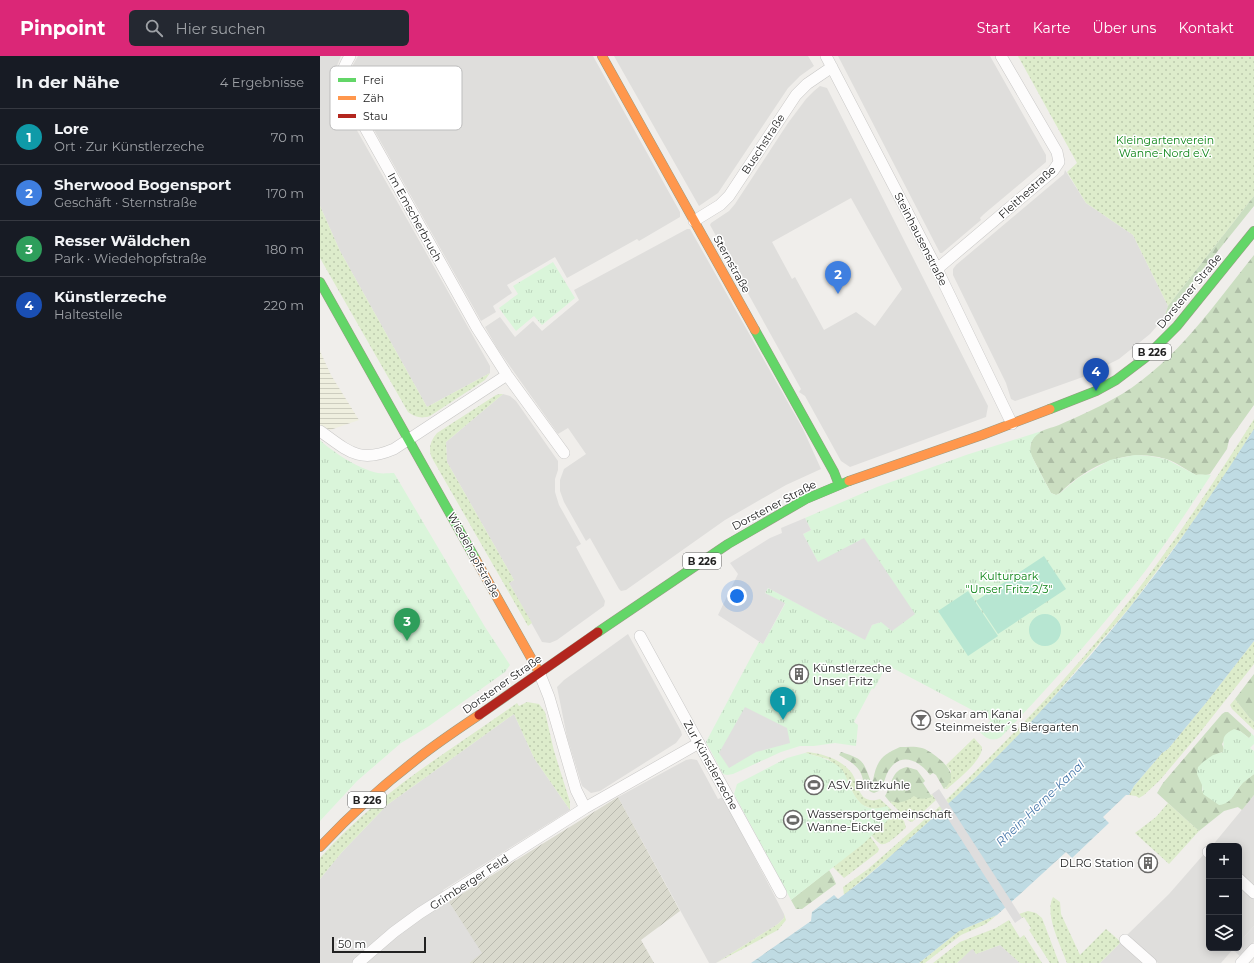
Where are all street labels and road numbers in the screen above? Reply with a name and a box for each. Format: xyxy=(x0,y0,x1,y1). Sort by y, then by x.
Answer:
street label: Buschstraße xyxy=(738,111,788,177)
street label: Fleithestraße xyxy=(995,162,1059,221)
street label: Im Emscherbruch xyxy=(385,170,445,264)
street label: Steinhausenstraße xyxy=(891,190,951,288)
street label: Sternstraße xyxy=(710,233,754,296)
street label: Dorstener Straße xyxy=(1154,250,1225,331)
road number: B 226 xyxy=(1133,344,1171,360)
street label: Dorstener Straße xyxy=(729,477,819,533)
street label: Wiedehopfstraße xyxy=(445,510,503,600)
road number: B 226 xyxy=(683,553,721,569)
street label: Dorstener Straße xyxy=(460,651,545,717)
street label: Zur Künstlerzeche xyxy=(681,718,742,813)
road number: B 226 xyxy=(348,792,386,808)
street label: Grimberger Feld xyxy=(427,851,511,913)

